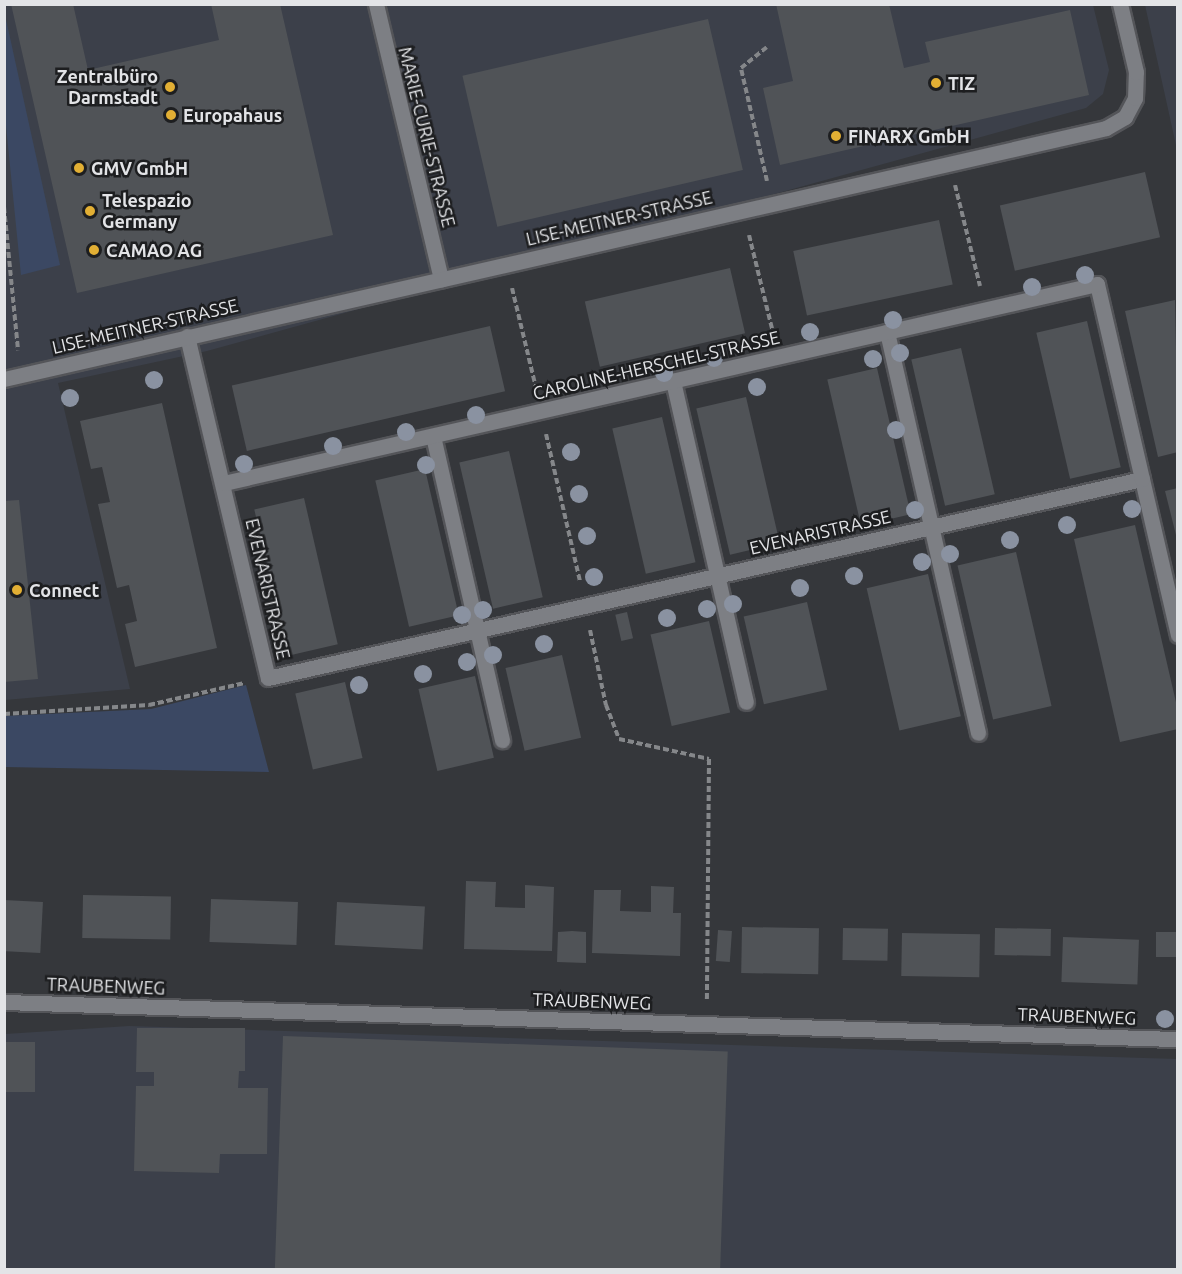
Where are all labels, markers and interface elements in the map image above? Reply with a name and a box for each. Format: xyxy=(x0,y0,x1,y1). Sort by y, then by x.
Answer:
street label: MARIE-CURIE-STRASSE xyxy=(394,45,460,229)
place label: Zentralbüro Darmstadt xyxy=(57,66,158,109)
place label: TIZ xyxy=(948,72,975,94)
marker: TIZ xyxy=(929,76,943,90)
marker: Zentralbüro Darmstadt xyxy=(163,80,177,94)
place label: Europahaus xyxy=(183,104,282,126)
marker: Europahaus xyxy=(164,108,178,122)
place label: FINARX GmbH xyxy=(848,125,970,147)
marker: FINARX GmbH xyxy=(829,129,843,143)
place label: GMV GmbH xyxy=(91,157,188,179)
marker: GMV GmbH xyxy=(72,161,86,175)
street label: LISE-MEITNER-STRASSE xyxy=(524,186,714,250)
place label: Telespazio Germany xyxy=(102,190,191,232)
marker: Telespazio Germany xyxy=(83,204,97,218)
place label: CAMAO AG xyxy=(106,239,202,261)
marker: CAMAO AG xyxy=(87,243,101,257)
street label: LISE-MEITNER-STRASSE xyxy=(50,294,240,358)
street label: CAROLINE-HERSCHEL-STRASSE xyxy=(530,326,782,404)
street label: EVENARISTRASSE xyxy=(747,505,893,559)
street label: EVENARISTRASSE xyxy=(241,516,295,662)
place label: Connect xyxy=(29,579,99,601)
marker: Connect xyxy=(10,583,24,597)
street label: TRAUBENWEG xyxy=(46,973,166,999)
street label: TRAUBENWEG xyxy=(532,988,652,1014)
street label: TRAUBENWEG xyxy=(1017,1003,1137,1029)

